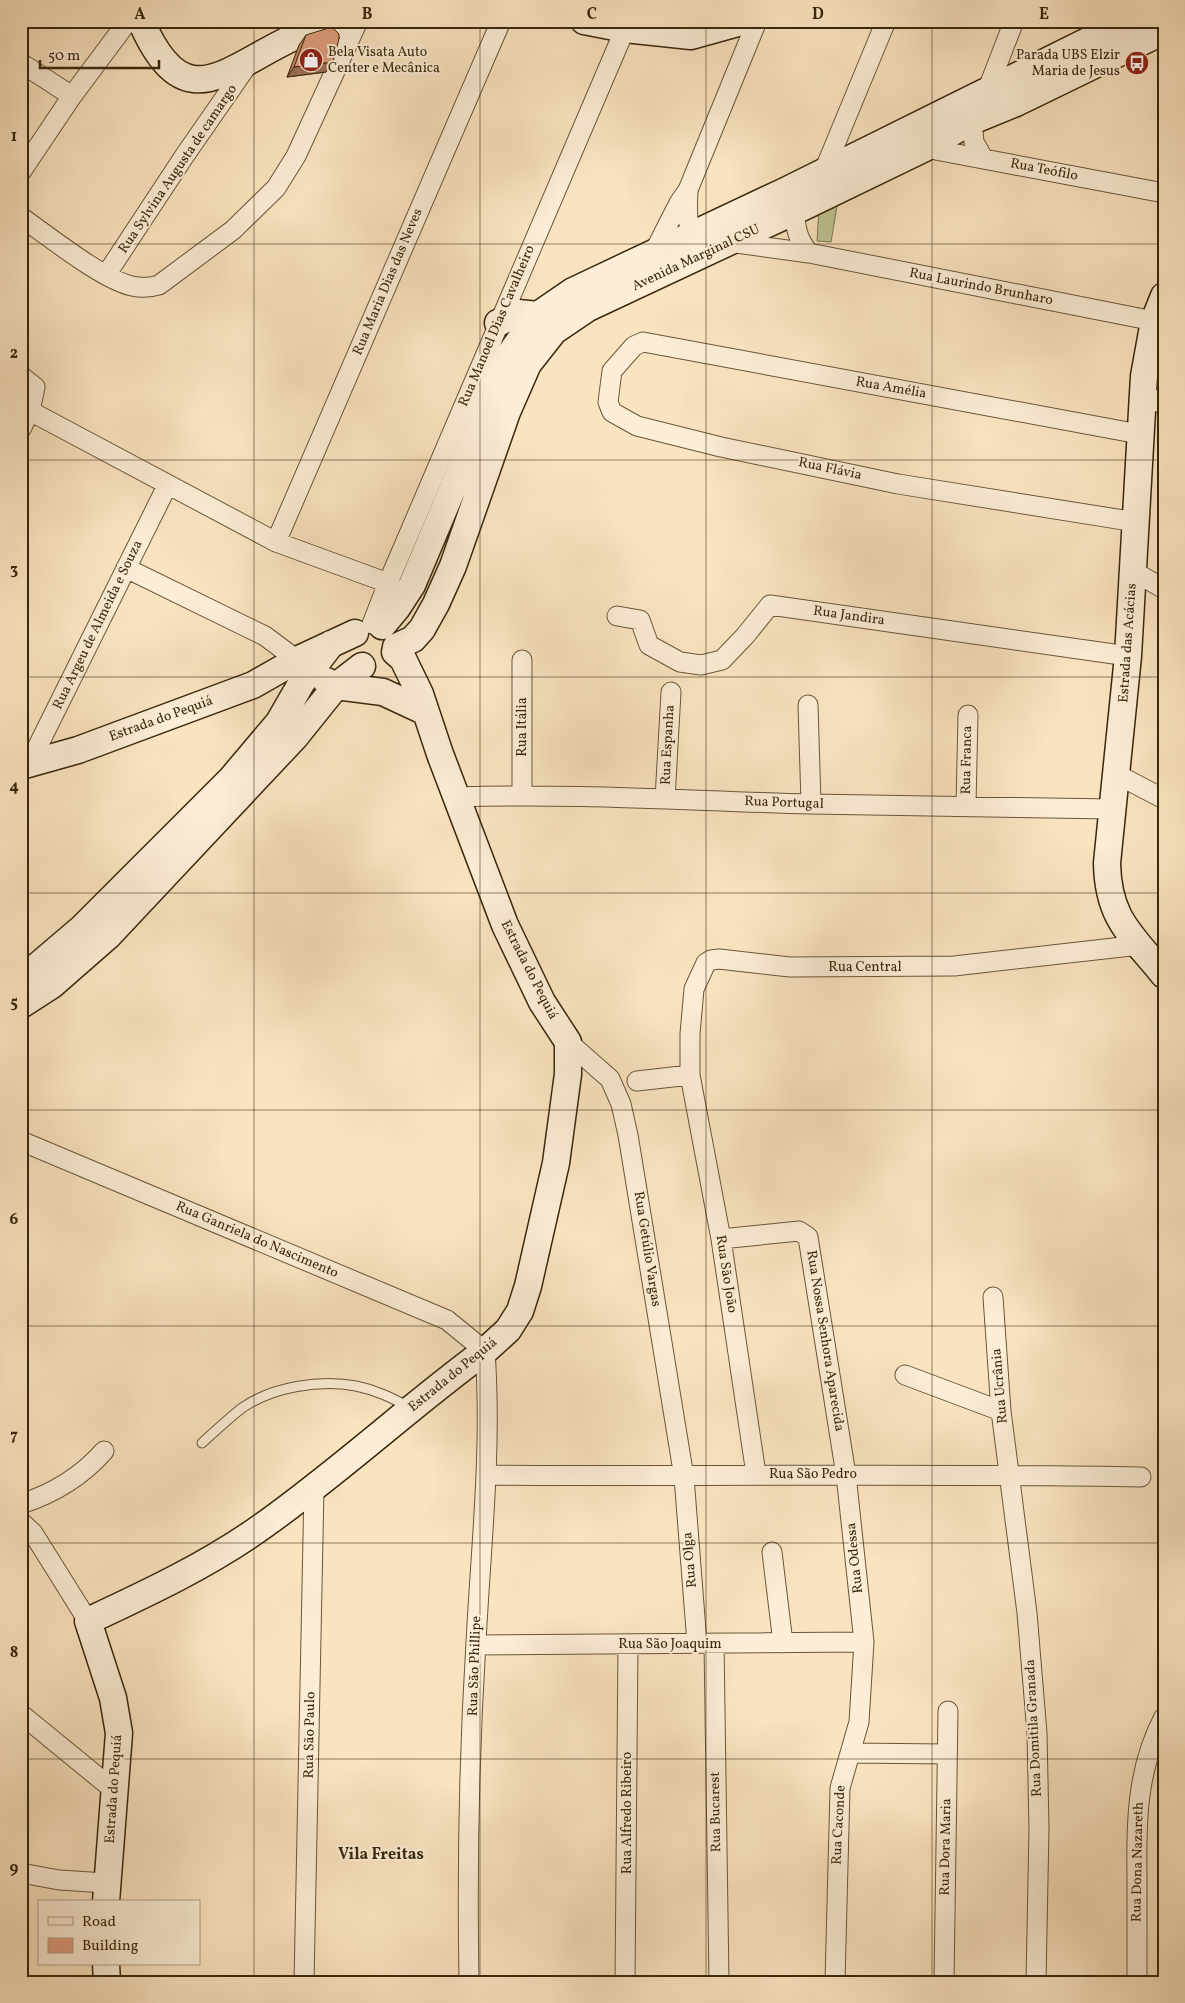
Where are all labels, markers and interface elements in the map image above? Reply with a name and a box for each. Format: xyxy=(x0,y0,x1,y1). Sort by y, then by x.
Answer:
text: A xyxy=(134,4,146,26)
text: B xyxy=(362,4,373,26)
text: C xyxy=(587,4,597,26)
text: D xyxy=(812,4,824,26)
text: E xyxy=(1039,4,1049,26)
scale bar xyxy=(40,38,159,70)
place label: Bela Visata Auto Center e Mecânica xyxy=(328,43,440,78)
text: 50 m xyxy=(48,46,80,67)
place label: Parada UBS Elzir Maria de Jesus xyxy=(1016,46,1120,81)
shop icon: Bela Visata Auto Center e Mecânica xyxy=(298,47,324,73)
bus stop icon: Parada UBS Elzir Maria de Jesus xyxy=(1124,50,1150,76)
street label: Rua Sylvina Augusta de camargo xyxy=(114,81,242,257)
text: 1 xyxy=(11,126,17,148)
street label: Rua Teófilo xyxy=(1009,154,1079,186)
street label: Rua Maria Dias das Neves xyxy=(348,206,428,358)
street label: Avenida Marginal CSU xyxy=(629,220,763,296)
street label: Rua Manoel Dias Cavalheiro xyxy=(454,242,540,410)
street label: Rua Laurindo Brunharo xyxy=(908,264,1054,310)
text: 2 xyxy=(10,343,18,365)
street label: Rua Amélia xyxy=(854,372,928,404)
street label: Rua Flávia xyxy=(797,453,864,485)
street label: Rua Argeu de Almeida e Souza xyxy=(49,537,147,713)
text: 3 xyxy=(10,559,18,581)
street label: Estrada das Acácias xyxy=(1114,583,1142,703)
street label: Rua Jandira xyxy=(812,602,886,630)
street label: Estrada do Pequiá xyxy=(106,691,216,747)
street label: Rua Itália xyxy=(513,697,532,757)
street label: Rua Espanha xyxy=(656,704,680,786)
street label: Rua Franca xyxy=(957,725,977,795)
text: 4 xyxy=(9,776,19,798)
street label: Rua Portugal xyxy=(744,792,824,814)
street label: Estrada do Pequiá xyxy=(496,917,562,1023)
street label: Rua Central xyxy=(828,958,902,977)
text: 5 xyxy=(10,992,18,1014)
street label: Rua Getúlio Vargas xyxy=(629,1190,665,1308)
street label: Rua Ganriela do Nascimento xyxy=(173,1197,341,1283)
text: 6 xyxy=(10,1209,19,1231)
street label: Rua São João xyxy=(710,1234,742,1314)
street label: Rua Nossa Senhora Aparecida xyxy=(801,1249,849,1433)
street label: Estrada do Pequiá xyxy=(405,1333,501,1417)
street label: Rua Ucrânia xyxy=(987,1348,1013,1424)
text: 7 xyxy=(10,1425,18,1447)
street label: Rua São Pedro xyxy=(769,1465,857,1484)
street label: Rua Odessa xyxy=(842,1522,868,1594)
street label: Rua Olga xyxy=(678,1531,702,1589)
street label: Rua São Phillipe xyxy=(464,1615,486,1716)
street label: Rua São Joaquim xyxy=(618,1635,722,1654)
text: 8 xyxy=(10,1642,18,1664)
street label: Rua Domitila Granada xyxy=(1021,1659,1047,1797)
street label: Rua São Paulo xyxy=(300,1691,320,1779)
street label: Estrada do Pequiá xyxy=(101,1734,127,1844)
street label: Rua Alfredo Ribeiro xyxy=(618,1752,637,1874)
street label: Rua Bucarest xyxy=(706,1772,726,1852)
street label: Rua Caconde xyxy=(827,1784,851,1865)
street label: Rua Dora Maria xyxy=(936,1798,956,1896)
street label: Rua Dona Nazareth xyxy=(1127,1802,1149,1922)
district label: Vila Freitas xyxy=(338,1844,424,1866)
text: 9 xyxy=(10,1858,19,1880)
legend xyxy=(38,1900,200,1966)
text: Road xyxy=(82,1912,116,1933)
text: Building xyxy=(82,1936,139,1957)

